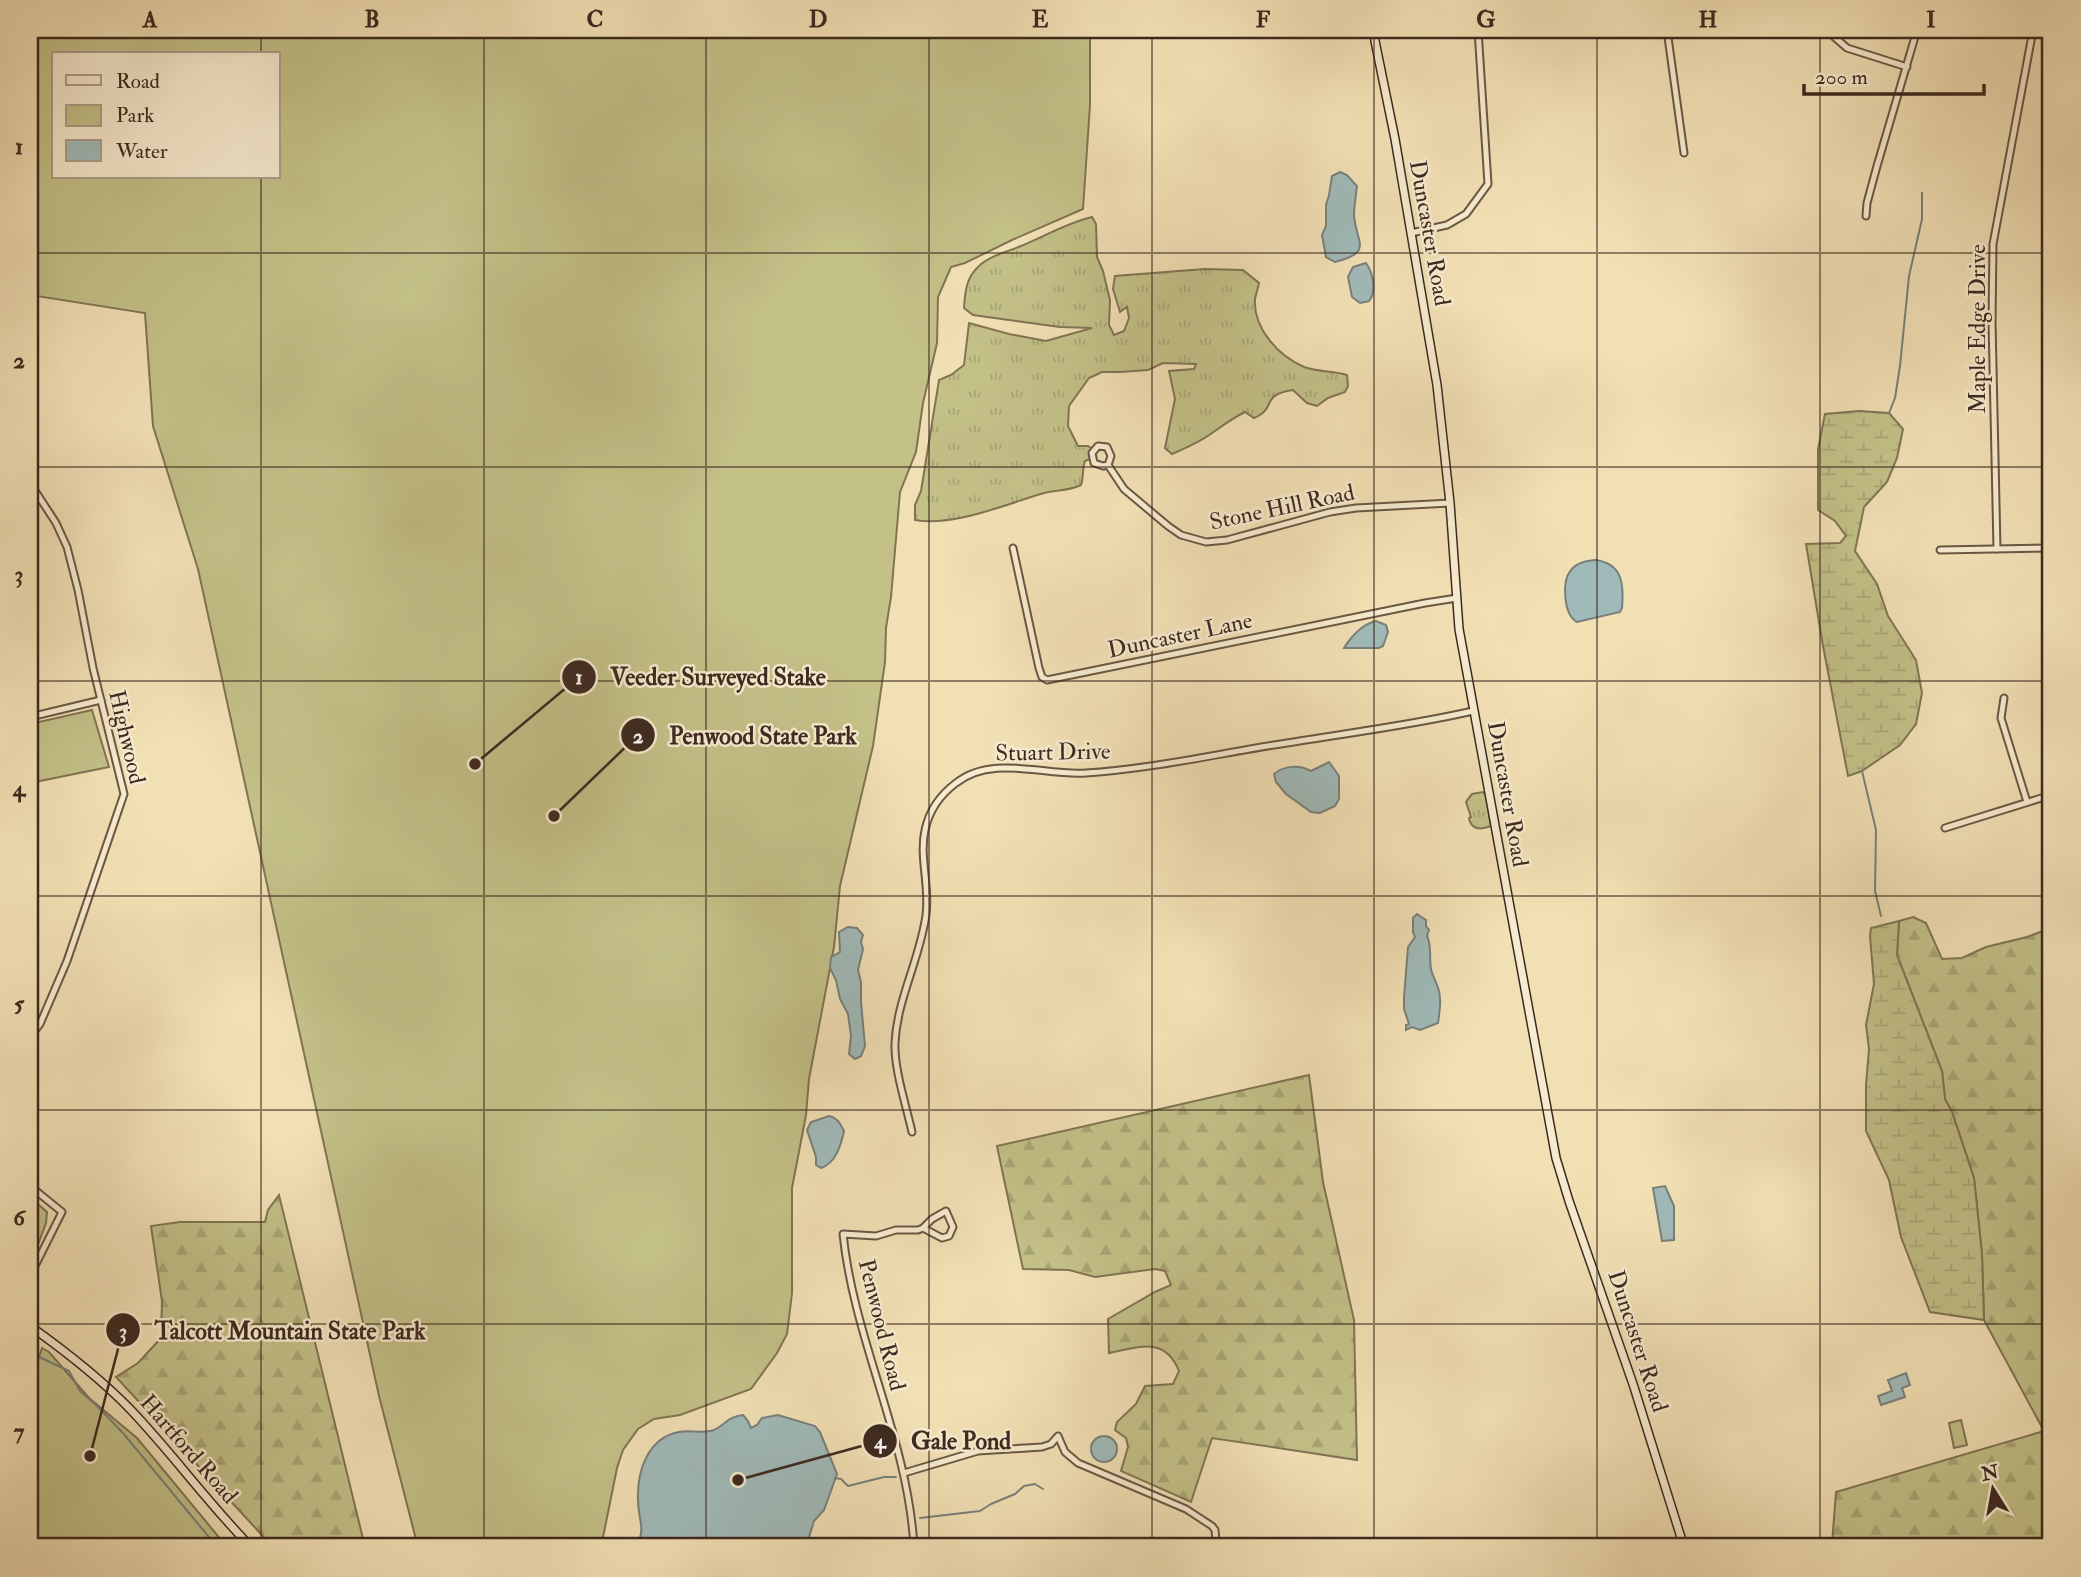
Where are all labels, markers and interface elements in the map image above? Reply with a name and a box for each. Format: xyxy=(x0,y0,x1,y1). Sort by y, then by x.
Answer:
text: A xyxy=(142,5,158,34)
text: B xyxy=(364,5,380,34)
text: C xyxy=(587,5,603,34)
text: D xyxy=(809,5,827,34)
text: E xyxy=(1032,5,1049,34)
text: F xyxy=(1256,5,1271,34)
text: G xyxy=(1476,5,1496,34)
text: H xyxy=(1699,5,1718,34)
text: I xyxy=(1926,5,1936,34)
legend xyxy=(52,52,280,178)
scale bar xyxy=(1804,52,1985,96)
text: 200 m xyxy=(1815,64,1868,91)
text: Road xyxy=(116,68,161,95)
text: Park xyxy=(116,102,154,129)
text: 1 xyxy=(15,132,23,161)
text: Water xyxy=(115,138,168,165)
street label: Duncaster Road xyxy=(1403,158,1457,308)
street label: Maple Edge Drive xyxy=(1963,244,1993,414)
text: 2 xyxy=(13,346,25,375)
street label: Stone Hill Road xyxy=(1207,478,1357,536)
text: 3 xyxy=(15,560,23,589)
street label: Duncaster Lane xyxy=(1105,605,1255,664)
callout: Veeder Surveyed Stake xyxy=(561,655,840,700)
text: Veeder Surveyed Stake xyxy=(609,662,826,693)
text: 1 xyxy=(575,664,583,691)
street label: Highwood xyxy=(102,687,152,787)
callout: Penwood State Park xyxy=(620,713,871,758)
street label: Duncaster Road xyxy=(1481,719,1535,869)
text: Penwood State Park xyxy=(669,721,857,752)
text: 2 xyxy=(633,723,644,750)
street label: Stuart Drive xyxy=(995,736,1111,768)
text: 4 xyxy=(12,774,27,803)
text: 5 xyxy=(14,989,25,1018)
text: 6 xyxy=(13,1203,27,1232)
street label: Penwood Road xyxy=(852,1256,912,1394)
street label: Duncaster Road xyxy=(1601,1266,1675,1416)
callout: Talcott Mountain State Park xyxy=(106,1308,440,1353)
text: Talcott Mountain State Park xyxy=(154,1316,426,1347)
text: 3 xyxy=(119,1318,127,1345)
street label: Hartford Road xyxy=(134,1388,244,1510)
text: 7 xyxy=(14,1417,25,1446)
callout: Gale Pond xyxy=(862,1418,1026,1463)
text: Gale Pond xyxy=(911,1426,1011,1457)
text: 4 xyxy=(873,1428,887,1455)
north arrow xyxy=(1958,1454,2028,1524)
text: N xyxy=(1978,1460,2002,1487)

